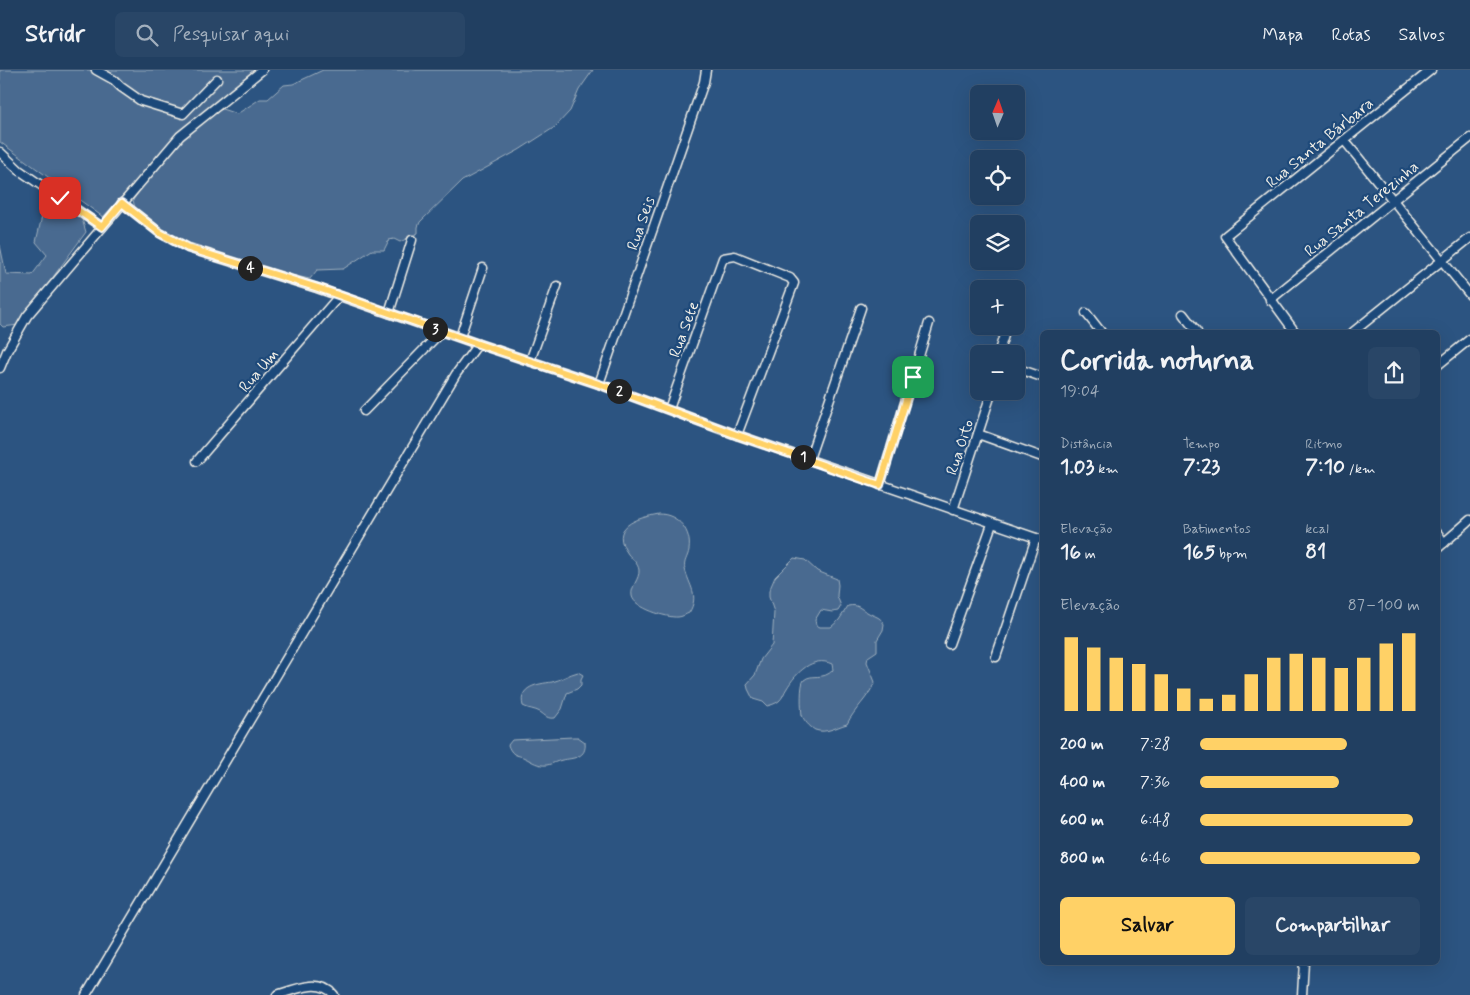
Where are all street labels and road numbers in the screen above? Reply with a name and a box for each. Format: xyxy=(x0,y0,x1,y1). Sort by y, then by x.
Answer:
street label: Rua Santa Bárbara xyxy=(1262,93,1378,193)
street label: Rua Santa Terezinha xyxy=(1300,156,1424,262)
street label: Rua Seis xyxy=(622,194,660,253)
street label: Rua Sete xyxy=(665,298,704,361)
street label: Rua Um xyxy=(234,345,284,397)
street label: Rua Oito xyxy=(942,417,979,478)

